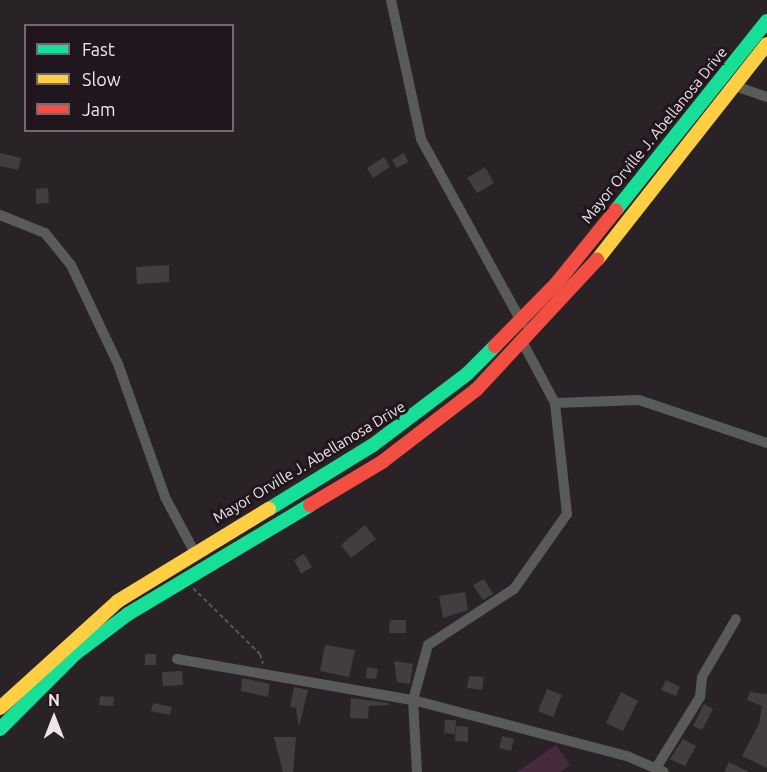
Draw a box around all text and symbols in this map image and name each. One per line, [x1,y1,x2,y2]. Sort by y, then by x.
legend [24,24,234,132]
text: Fast [82,39,115,59]
street label: Mayor Orville J. Abellanosa Drive [577,43,731,227]
text: Slow [82,69,121,89]
text: Jam [82,99,116,119]
street label: Mayor Orville J. Abellanosa Drive [209,397,409,527]
north arrow [24,688,84,748]
text: N [48,691,60,709]

